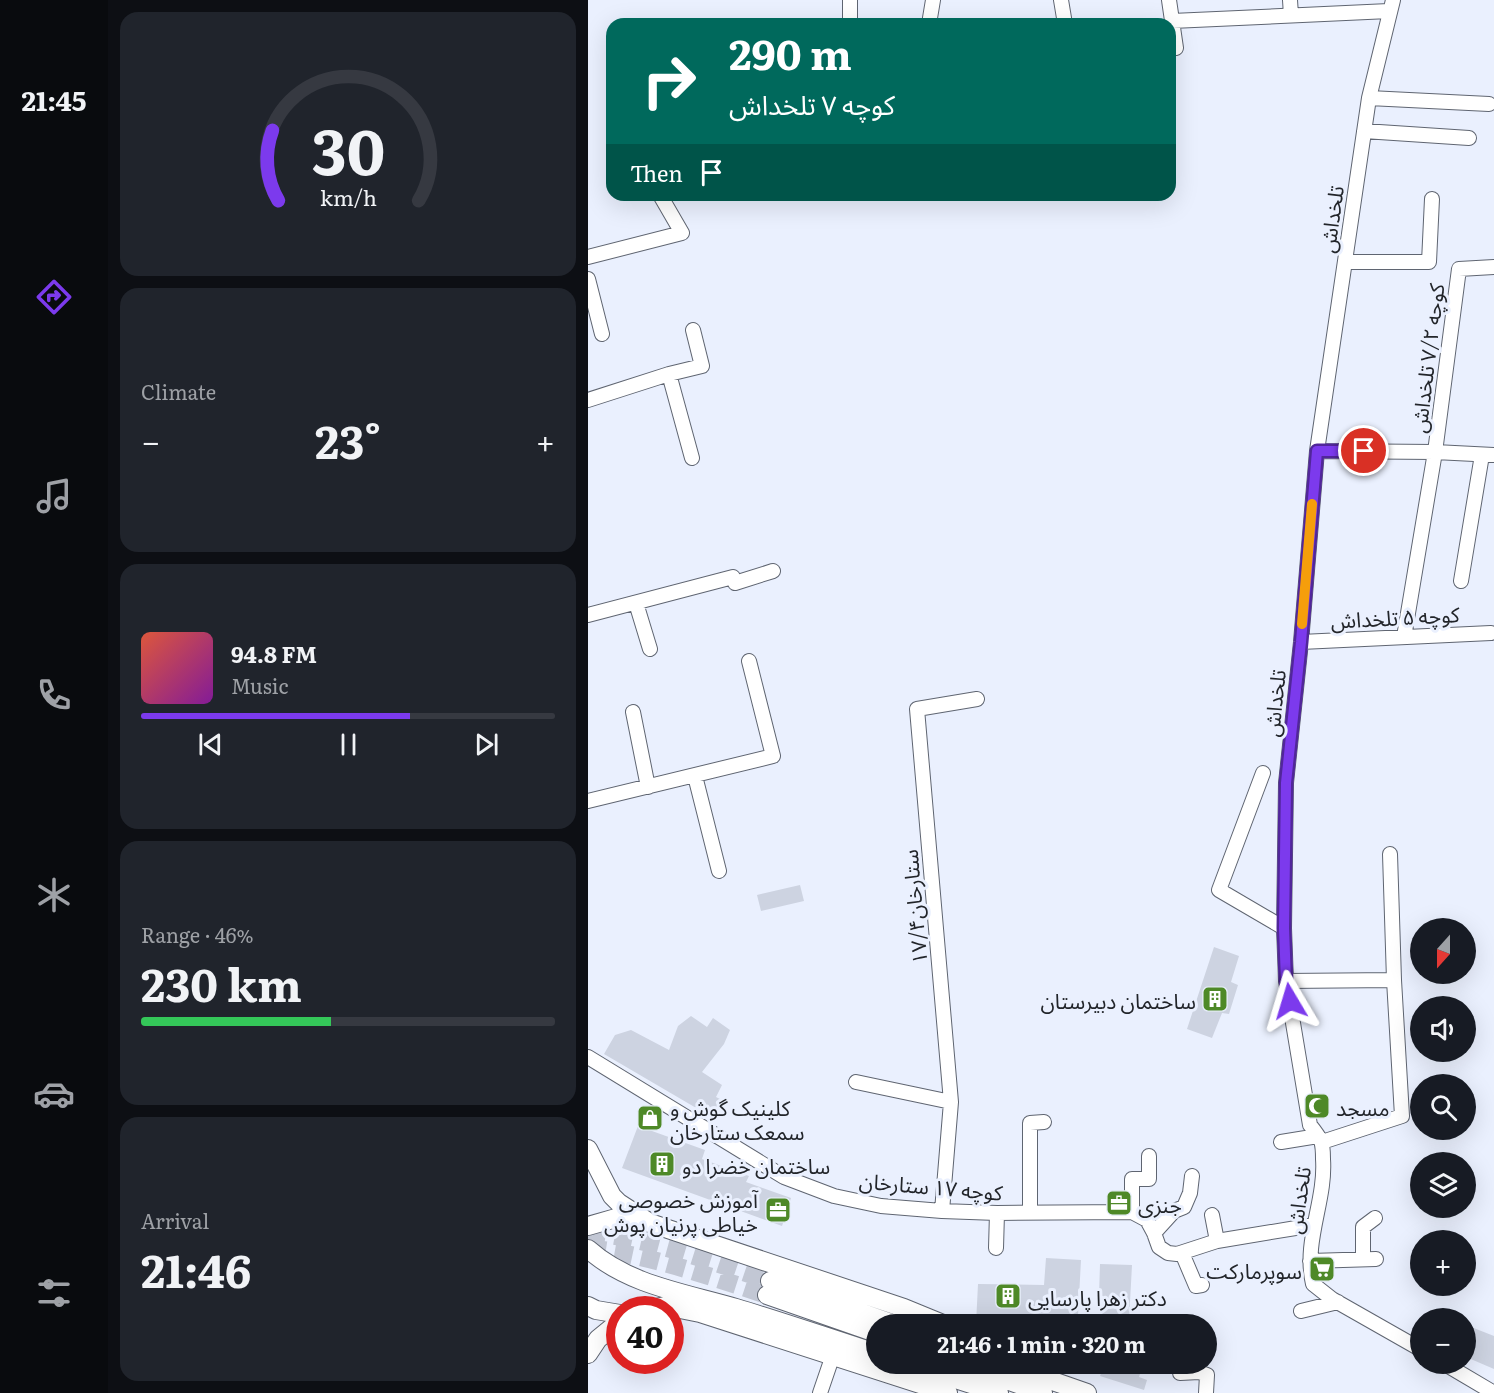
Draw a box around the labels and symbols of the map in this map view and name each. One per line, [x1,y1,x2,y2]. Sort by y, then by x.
street label: تلخداش [1310,183,1350,255]
street label: کوچه ۷/۲ تلخداش [1401,281,1451,434]
pin [1338,425,1389,476]
street label: کوچه ۵ تلخداش [1330,597,1461,635]
street label: تلخداش [1254,668,1292,738]
street label: ستارخان۱۷/۴ [893,848,933,966]
north arrow [1410,918,1476,984]
position arrow [1258,969,1322,1033]
place label: ساختمان دبیرستان [1040,984,1196,1015]
building icon: ساختمان دبیرستان [1200,984,1230,1014]
place label: کلینیک گوش و سمعک ستارخان [670,1091,804,1146]
mosque icon: مسجد [1302,1091,1332,1121]
place label: مسجد [1336,1091,1389,1122]
shop icon: کلینیک گوش و سمعک ستارخان [635,1103,665,1133]
building icon: ساختمان خضرا دو [647,1149,677,1179]
place label: ساختمان خضرا دو [682,1149,830,1180]
street label: کوچه ۱۷ ستارخان [858,1163,1004,1207]
street label: تلخداش [1277,1164,1317,1236]
place label: آموزش خصوصی خیاطی پرنیان پوش [604,1183,759,1238]
office icon: جنزی [1104,1188,1134,1218]
place label: جنزی [1138,1188,1182,1219]
office icon: آموزش خصوصی خیاطی پرنیان پوش [763,1195,793,1225]
place label: سوپرمارکت [1206,1254,1302,1285]
supermarket icon: سوپرمارکت [1307,1254,1337,1284]
building icon: دکتر زهرا پارسایی [993,1281,1023,1311]
place label: دکتر زهرا پارسایی [1028,1281,1167,1312]
speed limit sign: 40 [606,1296,684,1374]

